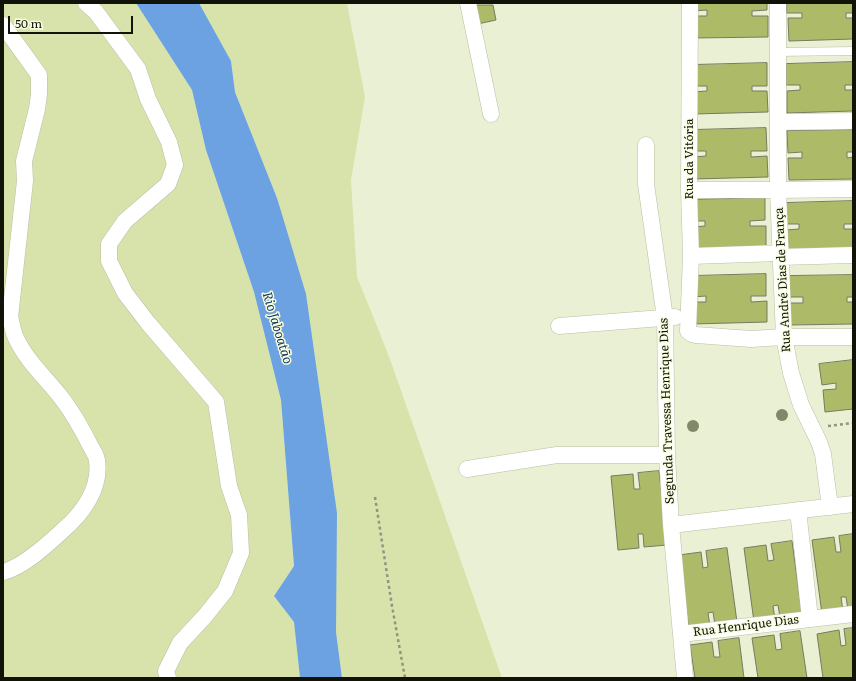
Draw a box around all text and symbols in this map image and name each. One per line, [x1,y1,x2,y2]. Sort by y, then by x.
scale bar [10,8,135,34]
text: 50 m [15,14,42,32]
street label: Rua da Vitória [682,118,696,200]
street label: Rua André Dias de França [772,207,794,353]
water label: Rio Jaboatão [259,290,295,366]
street label: Segunda Travessa Henrique Dias [657,318,677,504]
street label: Rua Henrique Dias [692,612,800,640]

